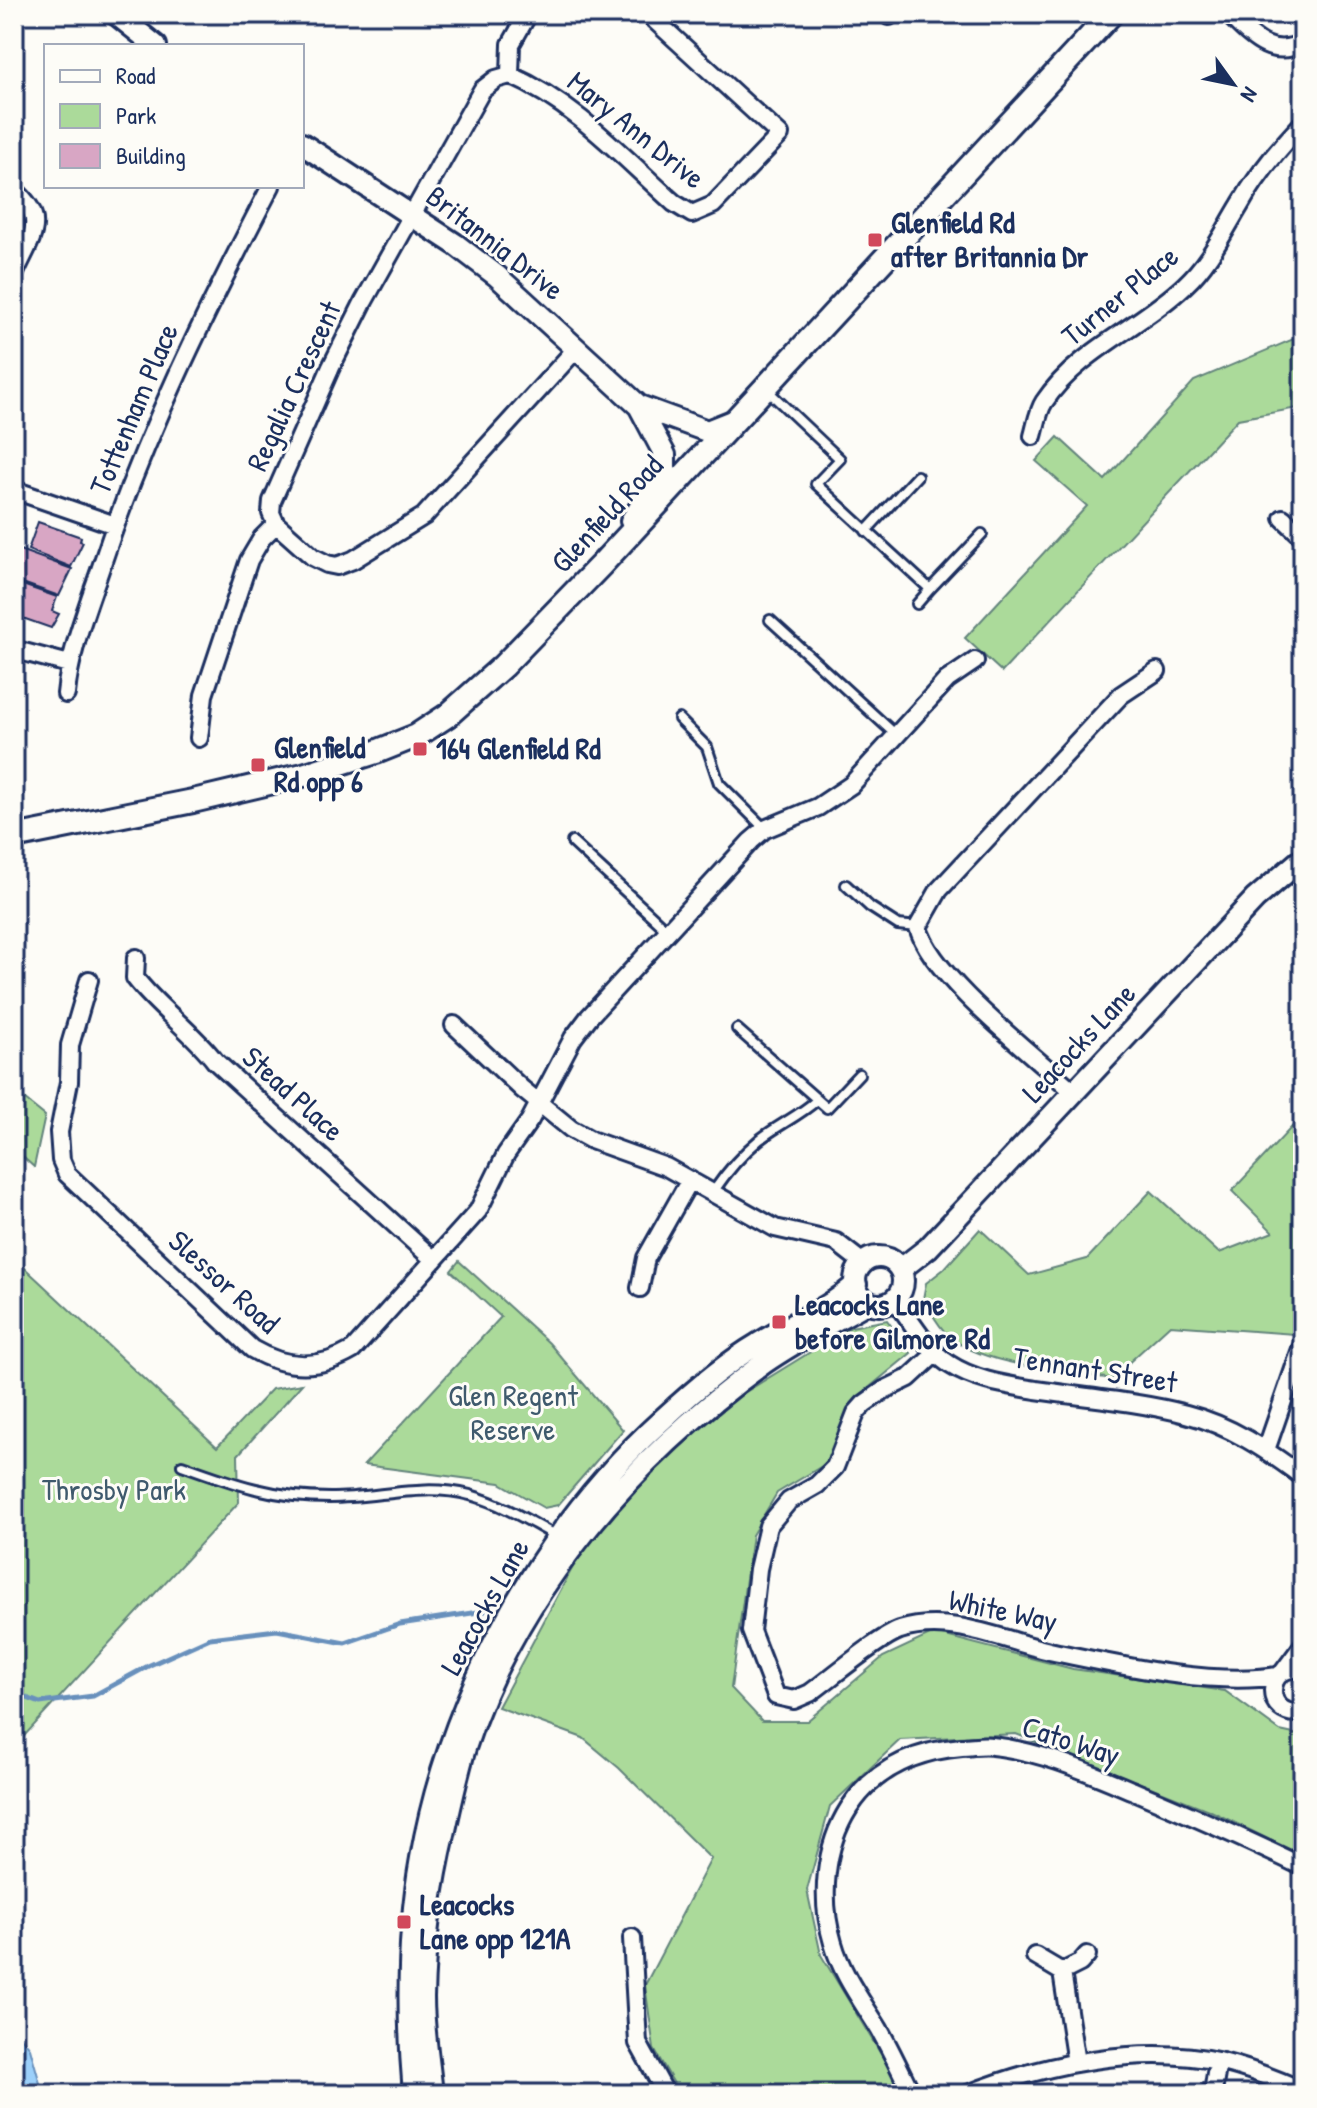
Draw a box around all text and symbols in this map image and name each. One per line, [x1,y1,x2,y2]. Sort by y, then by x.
legend [44,44,304,188]
north arrow [1193,44,1273,124]
text: Road [116,59,155,91]
street label: Mary Ann Drive [560,61,714,197]
text: N [1234,82,1266,108]
text: Park [116,99,156,131]
text: Building [116,139,186,171]
street label: Britannia Drive [418,176,573,309]
place label: Glenfield Rd after Britannia Dr [891,202,1089,276]
marker: Glenfield Rd after Britannia Dr [866,231,884,249]
street label: Turner Place [1053,236,1186,355]
street label: Regalia Crescent [236,294,350,477]
street label: Tottenham Place [79,317,187,500]
street label: Glenfield Road [541,445,671,581]
place label: Glenfield Rd opp 6 [274,727,366,802]
place label: 164 Glenfield Rd [436,728,601,768]
marker: 164 Glenfield Rd [411,740,429,758]
marker: Glenfield Rd opp 6 [249,756,267,774]
street label: Leacocks Lane [1013,974,1144,1111]
street label: Stead Place [234,1037,353,1150]
street label: Slessor Road [161,1221,289,1342]
place label: Leacocks Lane before Gilmore Rd [795,1284,990,1358]
marker: Leacocks Lane before Gilmore Rd [770,1313,788,1331]
street label: Tennant Street [1010,1336,1181,1402]
park label: Glen Regent Reserve [448,1375,578,1449]
park label: Throsby Park [42,1469,186,1509]
street label: Leacocks Lane [430,1531,538,1682]
street label: White Way [945,1579,1061,1641]
street label: Cato Way [1017,1706,1125,1775]
place label: Leacocks Lane opp 121A [420,1884,571,1959]
marker: Leacocks Lane opp 121A [395,1913,413,1931]

